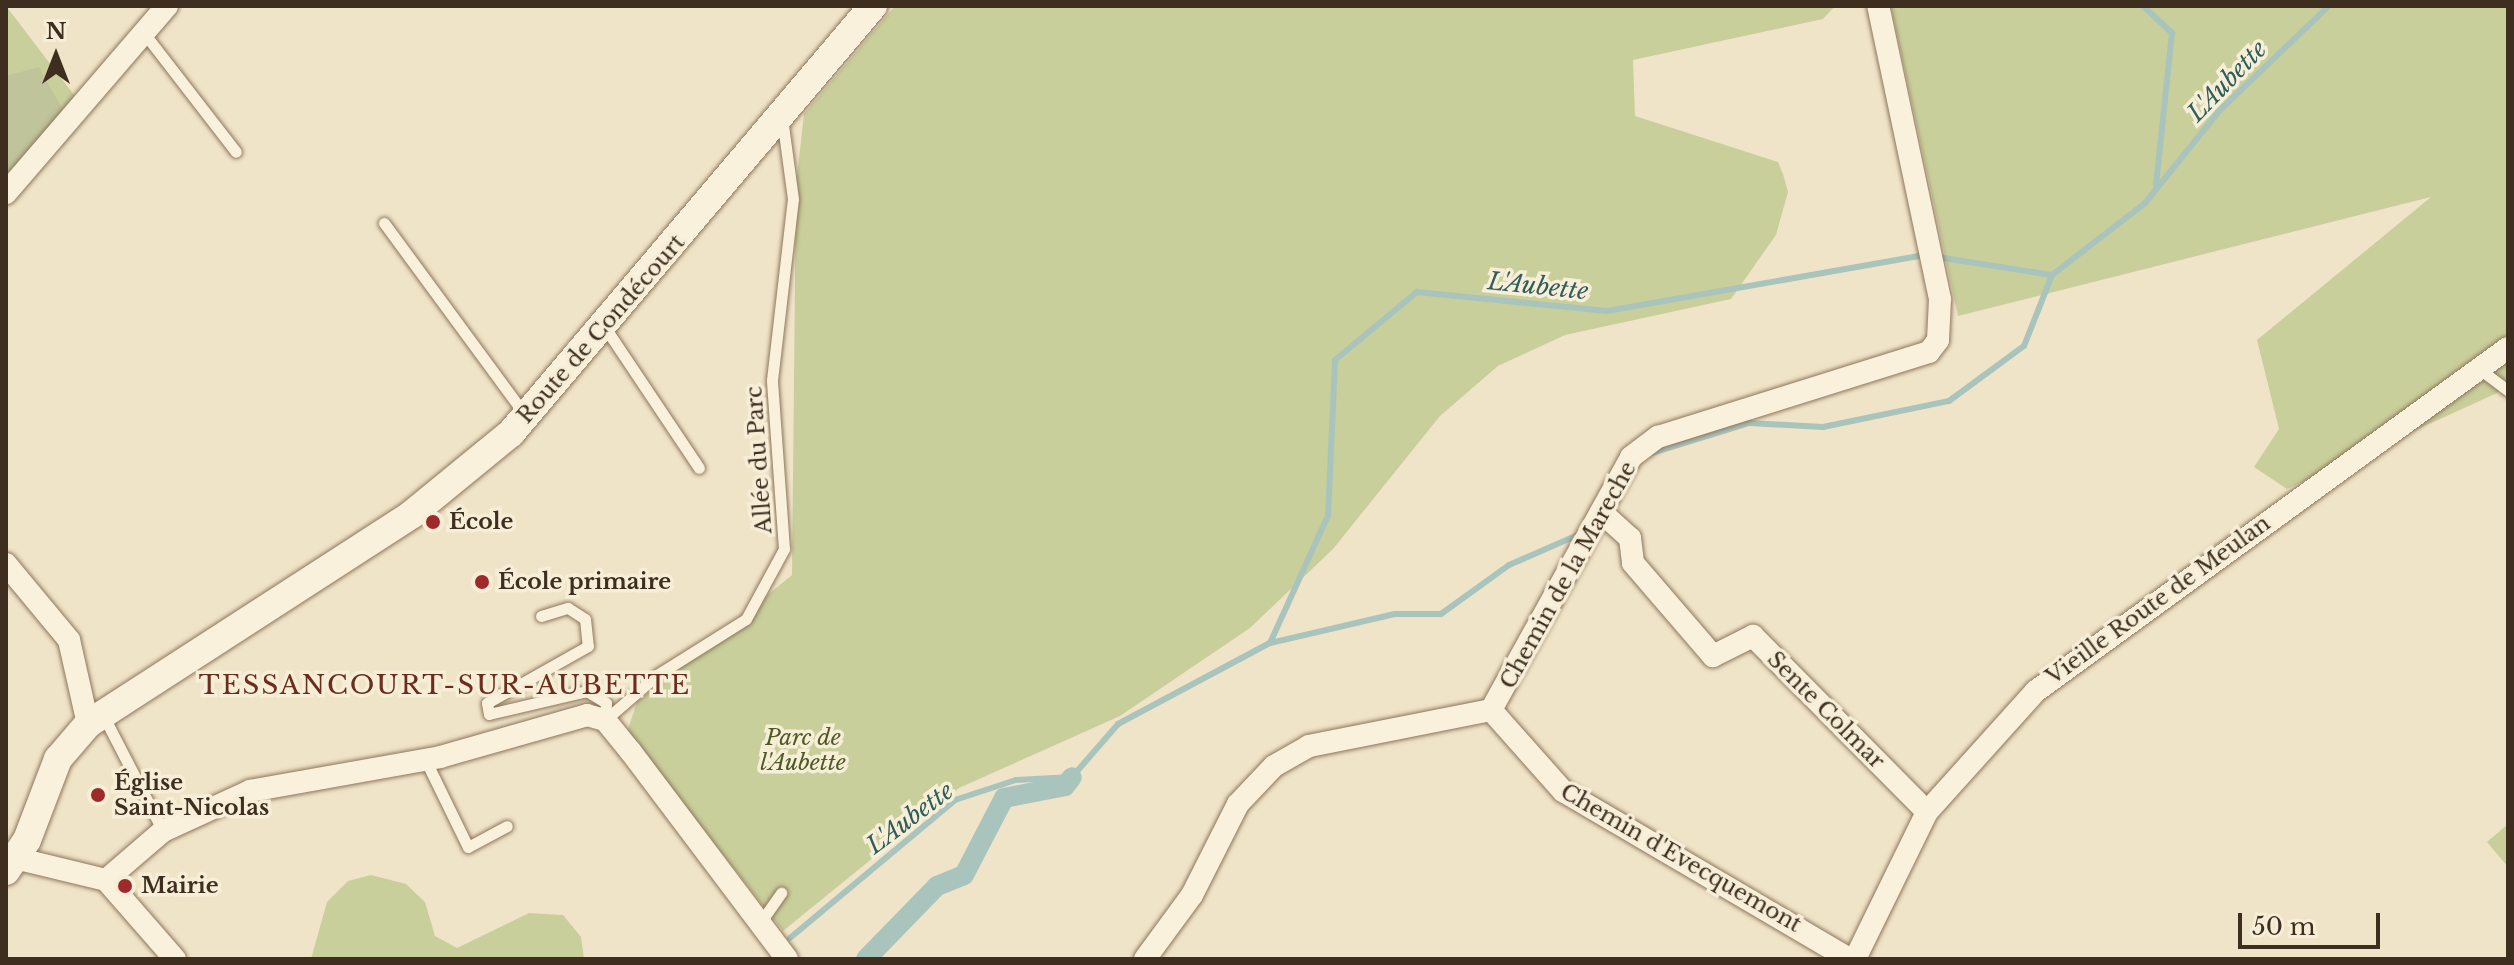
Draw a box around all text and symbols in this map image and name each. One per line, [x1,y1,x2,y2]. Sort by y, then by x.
north arrow [16,16,96,96]
text: N [46,18,66,45]
water label: L'Aubette [2182,35,2272,127]
street label: Route de Condécourt [512,229,690,429]
water label: L'Aubette [1486,266,1590,306]
street label: Allée du Parc [741,385,777,535]
street label: Chemin de la Mareche [1494,457,1642,693]
place label: École [449,509,513,535]
street label: Vieille Route de Meulan [2041,510,2275,690]
marker: École [424,513,442,531]
place label: École primaire [498,569,671,595]
marker: École primaire [473,573,491,591]
street label: Sente Colmar [1762,646,1890,774]
district label: TESSANCOURT-SUR-AUBETTE [199,670,691,702]
park label: Parc de l'Aubette [760,724,846,776]
place label: Église Saint-Nicolas [114,769,269,820]
water label: L'Aubette [861,776,959,860]
street label: Chemin d'Evecquemont [1556,778,1806,938]
marker: Église Saint-Nicolas [89,786,107,804]
place label: Mairie [141,873,219,899]
marker: Mairie [116,877,134,895]
scale bar [2242,897,2384,947]
text: 50 m [2252,912,2315,941]

